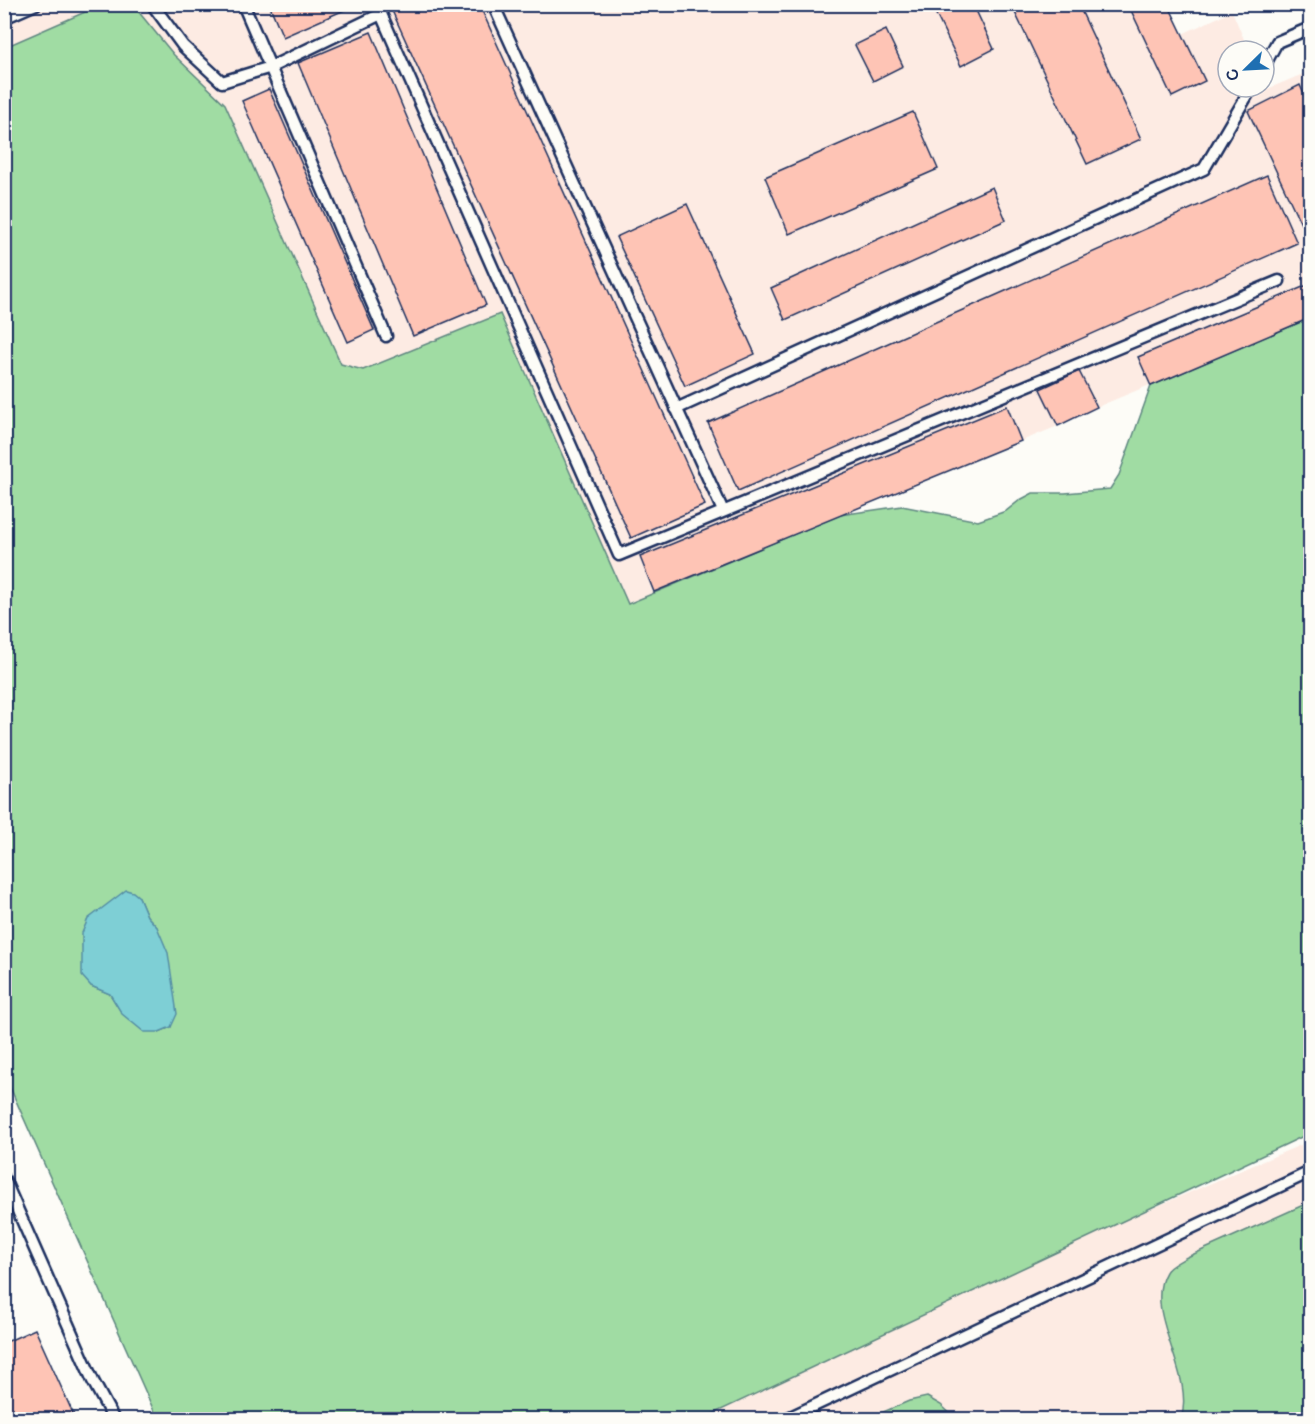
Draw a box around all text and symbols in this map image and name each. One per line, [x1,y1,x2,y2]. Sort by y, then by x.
north arrow [1216,39,1276,99]
text: С [1223,66,1245,83]

